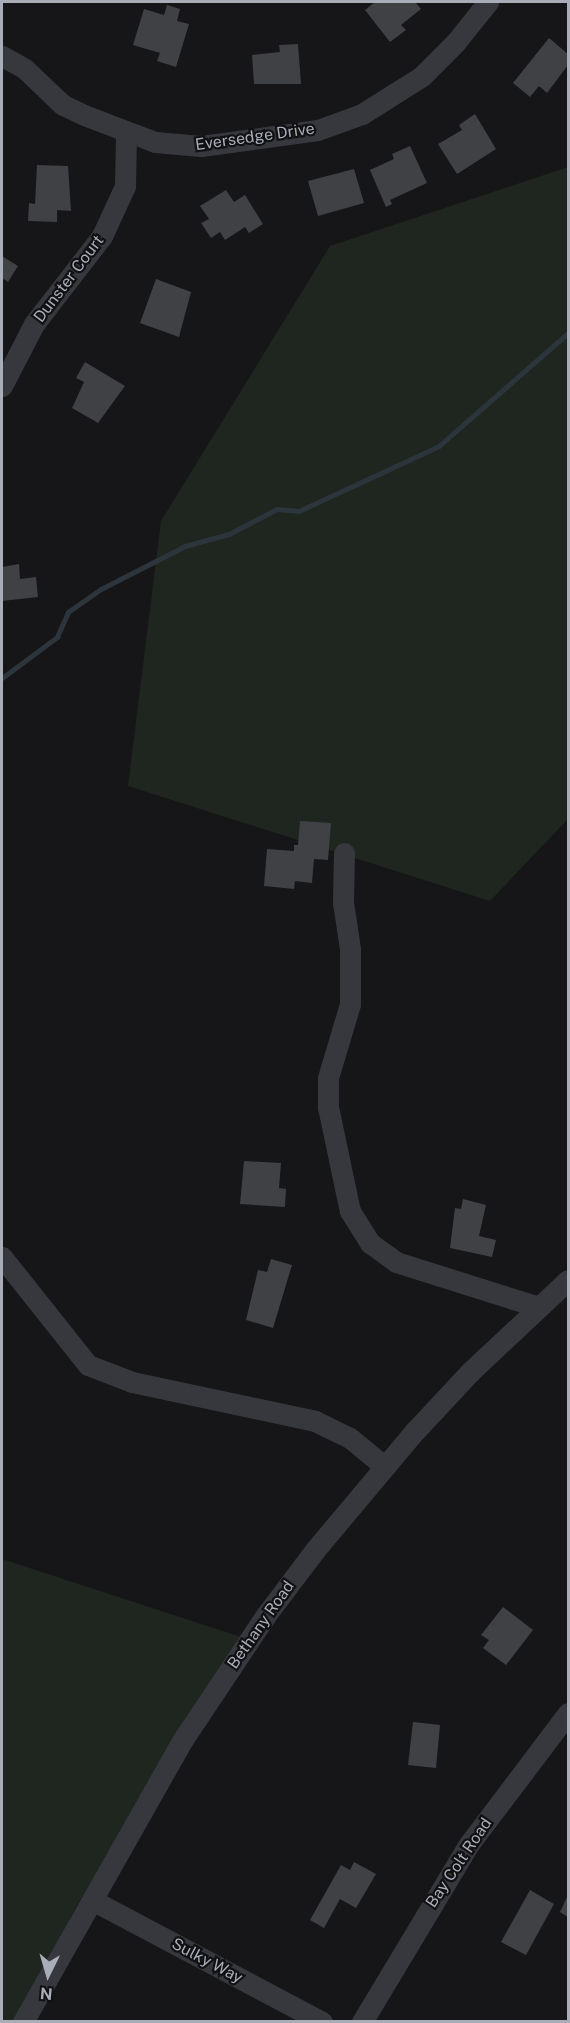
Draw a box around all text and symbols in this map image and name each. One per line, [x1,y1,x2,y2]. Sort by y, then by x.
street label: Eversedge Drive [194,119,316,155]
street label: Dunster Court [30,232,108,326]
street label: Bethany Road [224,1577,298,1673]
street label: Bay Colt Road [422,1815,496,1911]
street label: Sulky Way [168,1934,246,1988]
north arrow [18,1945,78,2005]
text: N [39,1983,53,2003]

